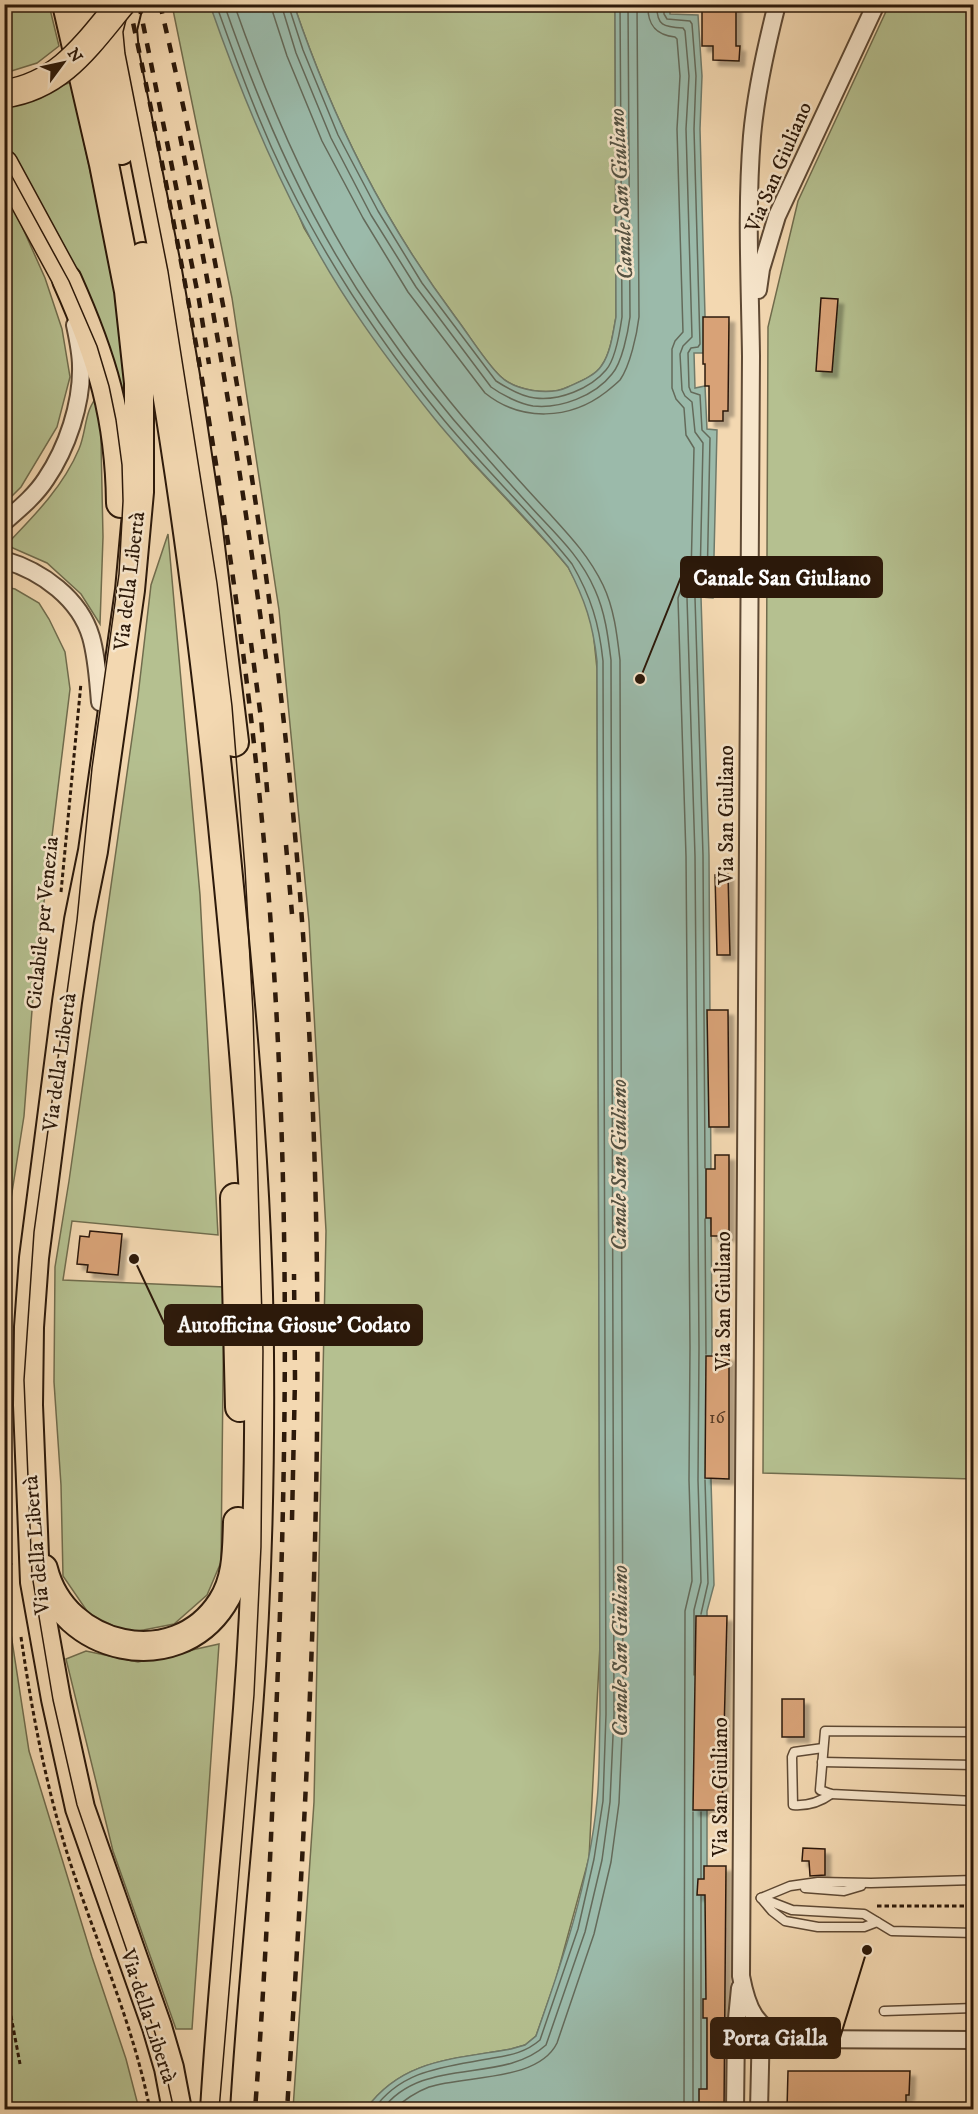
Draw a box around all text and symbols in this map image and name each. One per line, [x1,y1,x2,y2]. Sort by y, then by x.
north arrow [33,33,93,93]
text: N [63,44,87,66]
street label: Via San Giuliano [739,98,818,238]
water label: Canale San Giuliano [604,107,639,281]
street label: Via della Libertà [108,510,151,653]
callout: Canale San Giuliano [681,557,882,597]
text: Canale San Giuliano [693,565,871,592]
street label: Via San Giuliano [714,745,740,886]
street label: Ciclabile per Venezia [21,835,65,1011]
street label: Via della Libertà [37,991,83,1134]
water label: Canale San Giuliano [606,1079,633,1251]
street label: Via San Giuliano [711,1231,737,1372]
callout: Autofficina Giosue' Codato [165,1305,422,1345]
text: Autofficina Giosue' Codato [177,1312,411,1339]
house number: 16 [709,1407,726,1429]
street label: Via della Libertà [18,1474,56,1617]
water label: Canale San Giuliano [607,1565,634,1737]
street label: Via San Giuliano [708,1717,734,1858]
street label: Via della Libertà [114,1945,182,2087]
callout: Porta Gialla [711,2018,840,2058]
text: Porta Gialla [722,2025,828,2052]

